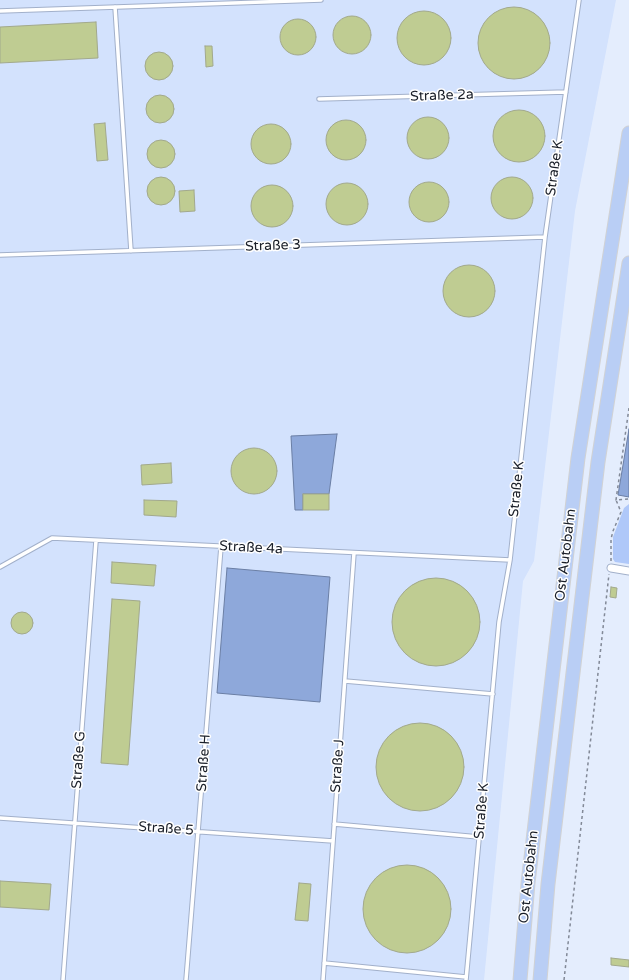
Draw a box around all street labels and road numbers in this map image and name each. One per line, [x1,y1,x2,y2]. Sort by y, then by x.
street label: Straße 2a [410,86,474,106]
street label: Straße K [543,139,567,197]
street label: Straße 3 [245,237,301,255]
street label: Straße K [506,460,528,518]
street label: Ost Autobahn [552,508,580,602]
street label: Straße 4a [219,538,283,558]
street label: Straße G [69,731,89,789]
street label: Straße H [194,734,214,792]
street label: Straße J [328,739,348,793]
street label: Straße K [471,782,493,840]
street label: Straße 5 [138,819,194,839]
street label: Ost Autobahn [516,830,542,924]

